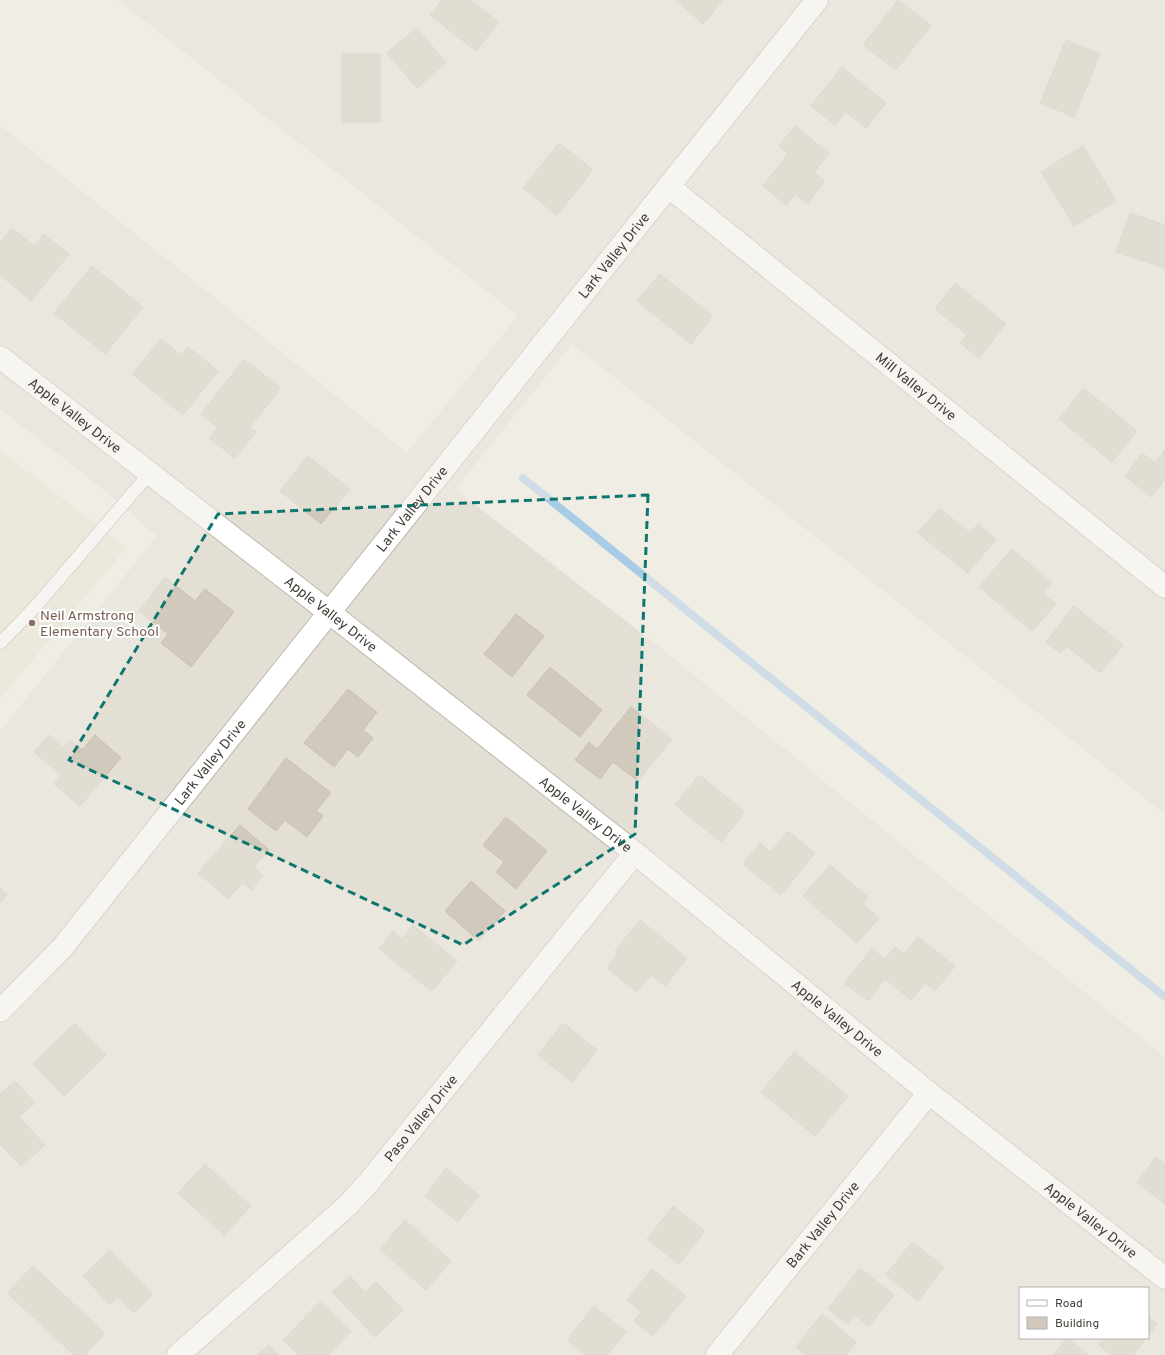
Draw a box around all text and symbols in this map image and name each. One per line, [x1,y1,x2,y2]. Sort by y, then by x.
street label: Lark Valley Drive [576,210,654,303]
street label: Mill Valley Drive [871,350,959,425]
street label: Apple Valley Drive [24,375,124,458]
street label: Lark Valley Drive [374,463,452,556]
street label: Apple Valley Drive [280,574,380,657]
place label: Neil Armstrong Elementary School [40,608,159,641]
marker: Neil Armstrong Elementary School [27,618,37,628]
street label: Lark Valley Drive [172,717,251,809]
street label: Apple Valley Drive [535,774,635,857]
street label: Apple Valley Drive [787,977,886,1062]
street label: Paso Valley Drive [382,1072,462,1166]
street label: Bark Valley Drive [784,1179,864,1272]
street label: Apple Valley Drive [1040,1179,1140,1263]
legend [1019,1287,1149,1339]
text: Road [1055,1296,1083,1312]
text: Building [1055,1316,1099,1332]

